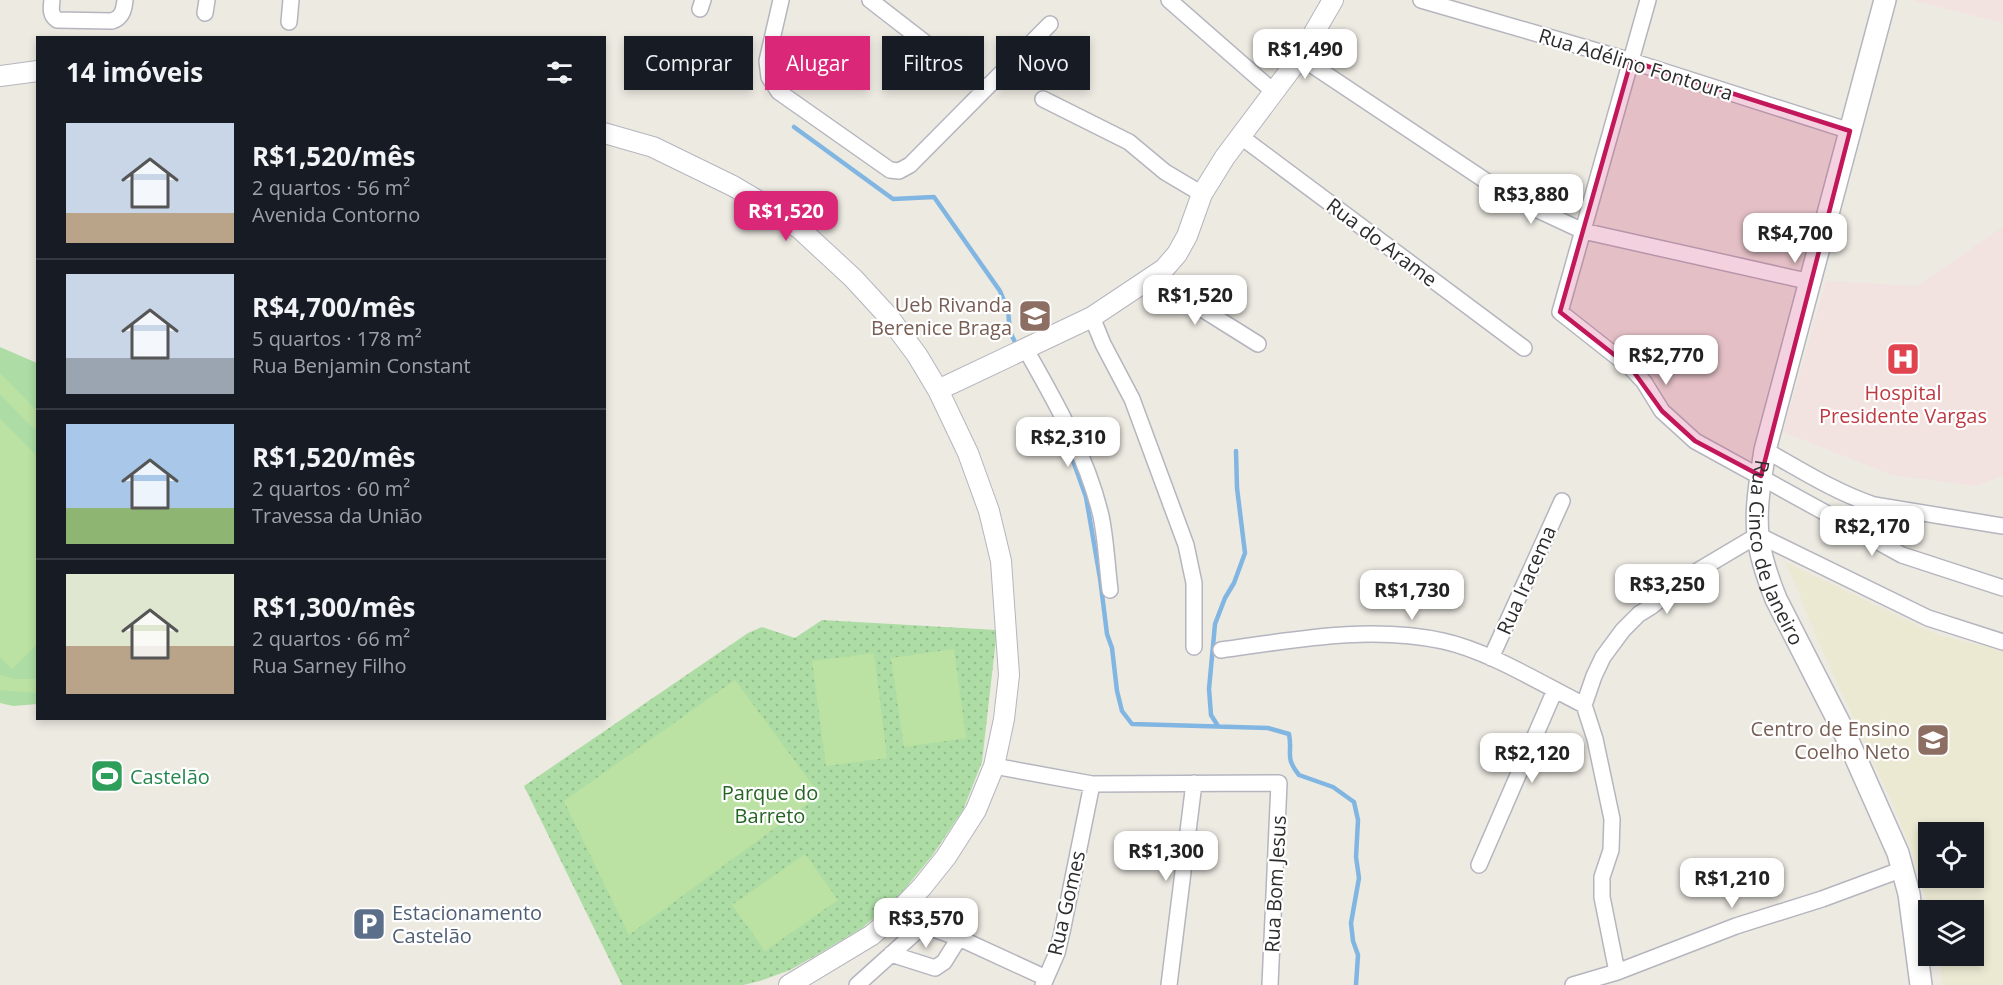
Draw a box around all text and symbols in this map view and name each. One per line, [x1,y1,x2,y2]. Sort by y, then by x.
street label: Rua Adélino Fontoura [1535,22,1737,106]
pin: R$1,490 [1250,29,1360,80]
text: R$1,490 [1267,35,1343,62]
chip: Comprar [624,36,753,90]
chip: Alugar [765,36,870,90]
chip: Filtros [882,36,984,90]
chip: Novo [996,36,1090,90]
text: 14 imóveis [66,54,203,90]
icon: filters [543,56,576,89]
text: R$1,520/mês [252,138,415,174]
icon: home [114,147,186,219]
text: 2 quartos · 56 m² [252,174,410,201]
pin: R$3,880 [1476,174,1586,225]
text: R$3,880 [1493,180,1569,207]
pin: R$1,520 [731,191,841,242]
street label: Rua do Arame [1321,191,1443,293]
text: R$1,520 [748,197,824,224]
text: Avenida Contorno [252,201,420,228]
pin: R$4,700 [1740,213,1850,264]
text: R$4,700 [1757,219,1833,246]
pin: R$1,520 [1140,275,1250,326]
text: R$1,520 [1157,281,1233,308]
text: R$4,700/mês [252,289,415,325]
place label: Ueb Rivanda Berenice Braga [871,291,1012,341]
icon: home [114,298,186,370]
school or university icon: Ueb Rivanda Berenice Braga [1017,298,1053,334]
text: 5 quartos · 178 m² [252,325,422,352]
pin: R$2,770 [1611,335,1721,386]
text: R$2,770 [1628,341,1704,368]
hospital icon: Hospital Presidente Vargas [1885,341,1921,377]
text: Rua Benjamin Constant [252,352,471,379]
place label: Hospital Presidente Vargas [1819,379,1987,429]
pin: R$2,310 [1013,417,1123,468]
text: R$2,310 [1030,423,1106,450]
text: R$1,520/mês [252,439,415,475]
icon: home [114,448,186,520]
street label: Rua Cinco de Janeiro [1744,458,1811,650]
text: 2 quartos · 60 m² [252,475,410,502]
text: Travessa da União [252,502,422,529]
pin: R$2,170 [1817,506,1927,557]
text: R$2,170 [1834,512,1910,539]
street label: Rua Iracema [1490,521,1562,639]
pin: R$3,250 [1612,564,1722,615]
pin: R$1,730 [1357,570,1467,621]
text: R$3,250 [1629,570,1705,597]
text: R$1,730 [1374,576,1450,603]
text: R$1,300/mês [252,589,415,625]
icon: home [114,598,186,670]
text: 2 quartos · 66 m² [252,625,410,652]
text: Rua Sarney Filho [252,652,407,679]
place label: Centro de Ensino Coelho Neto [1750,715,1910,765]
school or university icon: Centro de Ensino Coelho Neto [1915,722,1951,758]
pin: R$2,120 [1477,733,1587,784]
text: R$2,120 [1494,739,1570,766]
sports icon: Castelão [89,758,125,794]
place label: Castelão [130,763,210,790]
park label: Parque do Barreto [722,779,818,829]
street label: Rua Bom Jesus [1258,815,1292,953]
map controls [1918,822,1984,966]
button: locate [1918,822,1984,888]
pin: R$1,300 [1111,831,1221,882]
text: R$1,300 [1128,837,1204,864]
street label: Rua Gomes [1041,848,1091,958]
pin: R$1,210 [1677,858,1787,909]
text: R$1,210 [1694,864,1770,891]
pin: R$3,570 [871,898,981,949]
place label: Estacionamento Castelão [392,899,542,949]
button: layers [1918,900,1984,966]
text: R$3,570 [888,904,964,931]
parking icon: Estacionamento Castelão [351,906,387,942]

